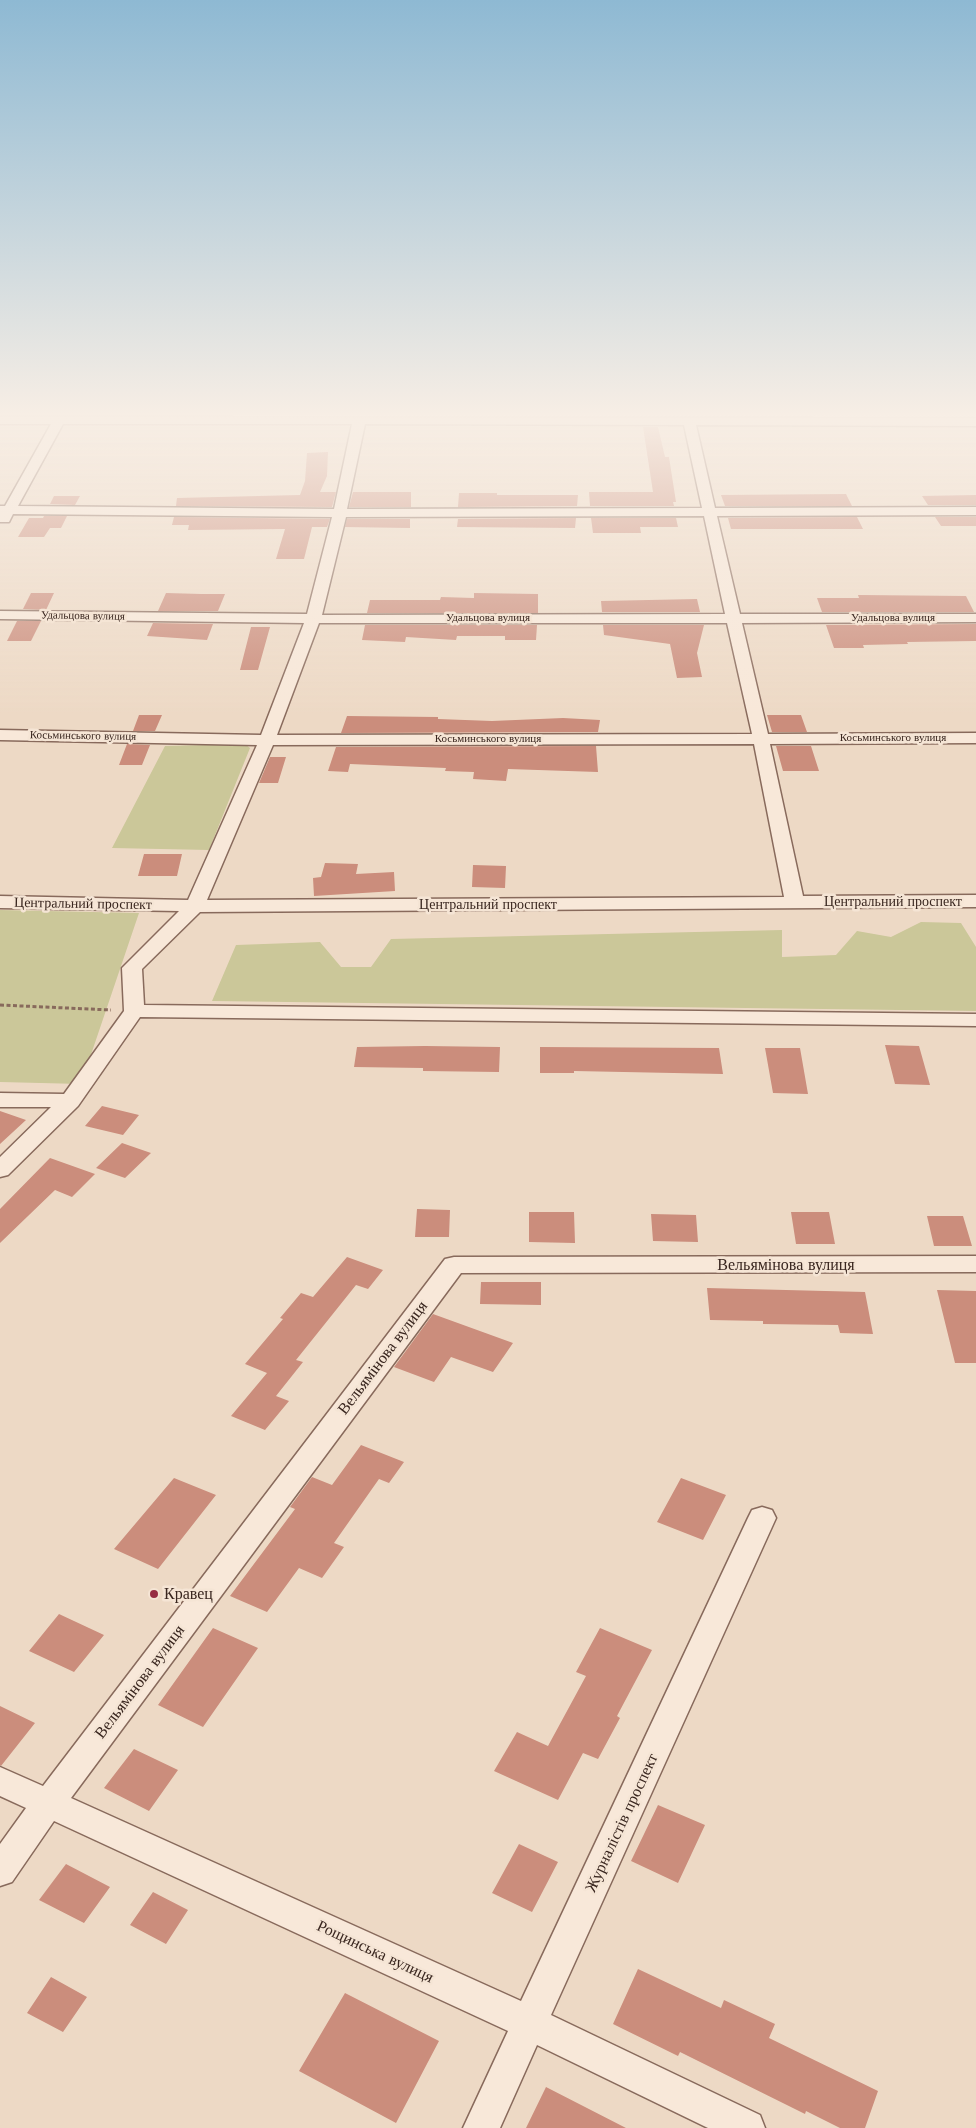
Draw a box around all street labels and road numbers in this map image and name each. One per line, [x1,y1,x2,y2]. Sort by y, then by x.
street label: Удальцова вулиця [41,609,125,623]
street label: Удальцова вулиця [446,611,530,625]
street label: Удальцова вулиця [851,611,935,625]
street label: Косьминського вулиця [30,728,136,744]
street label: Косьминського вулиця [840,731,946,745]
street label: Косьминського вулиця [435,732,541,746]
street label: Центральний проспект [14,894,152,914]
street label: Центральний проспект [824,894,962,910]
street label: Центральний проспект [419,897,557,913]
street label: Вельямінова вулиця [717,1255,855,1275]
street label: Вельямінова вулиця [334,1297,432,1419]
street label: Вельямінова вулиця [91,1621,189,1743]
street label: Журналістів проспект [581,1751,663,1895]
street label: Рощинська вулиця [314,1917,436,1987]

